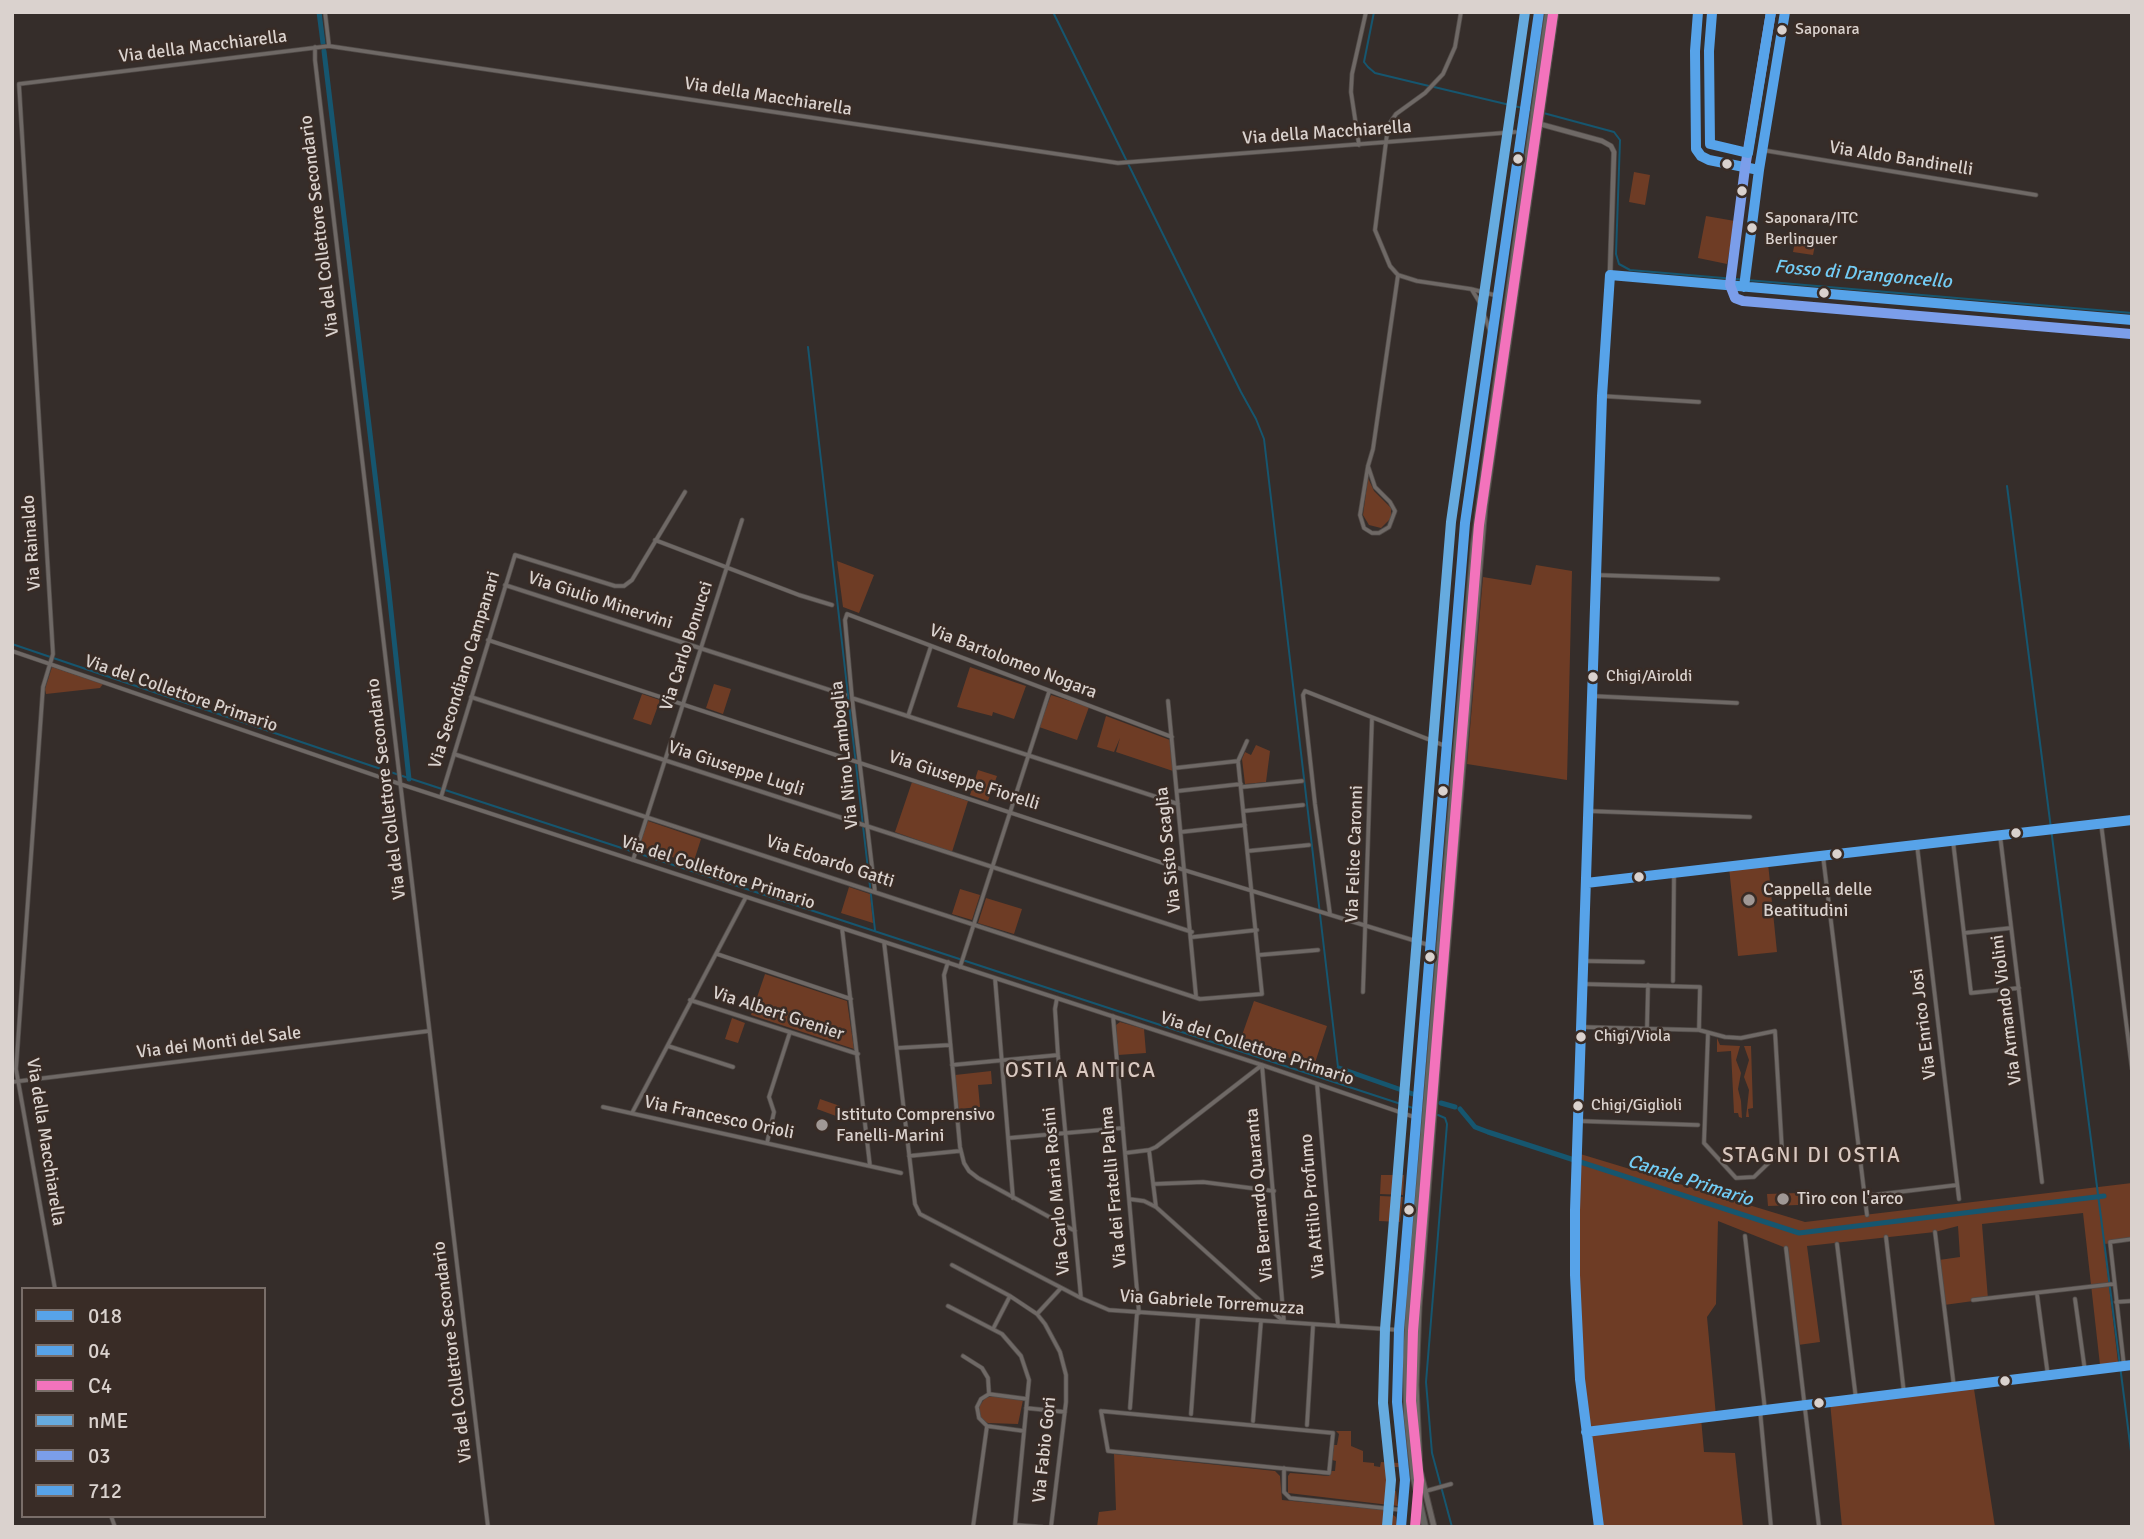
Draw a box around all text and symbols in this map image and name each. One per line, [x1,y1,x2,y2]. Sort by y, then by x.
place label: Saponara [1795,20,1860,40]
marker: Saponara [1775,23,1789,37]
street label: Via della Macchiarella [118,26,288,68]
street label: Via della Macchiarella [683,73,853,121]
street label: Via del Collettore Secondario [296,114,344,338]
street label: Via della Macchiarella [1242,116,1412,150]
street label: Via Aldo Bandinelli [1828,137,1974,181]
unlabelled marker [1511,152,1525,166]
unlabelled marker [1720,157,1734,171]
unlabelled marker [1735,184,1749,198]
place label: Saponara/ITC Berlinguer [1765,209,1858,247]
marker: Saponara/ITC Berlinguer [1745,221,1759,235]
water label: Fosso di Drangoncello [1773,256,1953,294]
unlabelled marker [1817,286,1831,300]
street label: Via Rainaldo [18,494,46,592]
street label: Via Giulio Minervini [525,567,675,635]
street label: Via Secondiano Campanari [425,569,505,771]
street label: Via Carlo Bonucci [656,578,718,714]
street label: Via Bartolomeo Nogara [926,620,1100,704]
street label: Via del Collettore Primario [82,651,280,737]
place label: Chigi/Airoldi [1606,667,1692,687]
marker: Chigi/Airoldi [1586,670,1600,684]
street label: Via del Collettore Secondario [363,677,411,901]
street label: Via Nino Lamboglia [826,680,864,830]
street label: Via Giuseppe Lugli [665,737,807,801]
street label: Via Giuseppe Fiorelli [886,746,1042,816]
unlabelled marker [1436,784,1450,798]
street label: Via Felice Caronni [1342,785,1368,923]
street label: Via Sisto Scaglia [1152,786,1186,914]
unlabelled marker [2009,826,2023,840]
street label: Via del Collettore Primario [618,831,818,915]
street label: Via Edoardo Gatti [763,831,897,893]
unlabelled marker [1830,847,1844,861]
unlabelled marker [1632,870,1646,884]
place label: Cappella delle Beatitudini [1763,879,1872,922]
marker: Cappella delle Beatitudini [1741,892,1757,908]
street label: Via Armando Violini [1987,934,2027,1086]
unlabelled marker [1423,950,1437,964]
street label: Via Enrico Josi [1906,967,1942,1081]
street label: Via Albert Grenier [709,983,847,1045]
street label: Via del Collettore Primario [1157,1007,1357,1091]
street label: Via dei Monti del Sale [135,1022,303,1064]
place label: Chigi/Viola [1594,1027,1671,1047]
marker: Chigi/Viola [1574,1030,1588,1044]
street label: Via della Macchiarella [21,1057,69,1227]
district label: OSTIA ANTICA [1006,1058,1156,1084]
street label: Via Francesco Orioli [642,1092,796,1144]
place label: Chigi/Giglioli [1591,1096,1682,1116]
marker: Chigi/Giglioli [1571,1099,1585,1113]
place label: Istituto Comprensivo Fanelli-Marini [836,1104,995,1146]
street label: Via dei Fratelli Palma [1096,1105,1132,1269]
street label: Via Carlo Maria Rosini [1039,1106,1075,1276]
street label: Via Bernardo Quaranta [1242,1107,1278,1283]
marker: Istituto Comprensivo Fanelli-Marini [814,1117,830,1133]
street label: Via Attilio Profumo [1296,1133,1330,1279]
district label: STAGNI DI OSTIA [1724,1143,1900,1169]
water label: Canale Primario [1625,1150,1755,1212]
place label: Tiro con l'arco [1797,1188,1903,1210]
marker: Tiro con l'arco [1775,1191,1791,1207]
unlabelled marker [1402,1203,1416,1217]
street label: Via del Collettore Secondario [429,1240,477,1464]
street label: Via Gabriele Torremuzza [1119,1286,1305,1320]
legend [21,1287,266,1518]
text: 018 [88,1303,122,1329]
text: 04 [88,1338,111,1364]
text: C4 [88,1373,112,1399]
unlabelled marker [1998,1374,2012,1388]
street label: Via Fabio Gori [1029,1396,1061,1504]
unlabelled marker [1812,1396,1826,1410]
text: nME [88,1408,128,1434]
text: 03 [88,1443,111,1469]
text: 712 [88,1478,122,1504]

